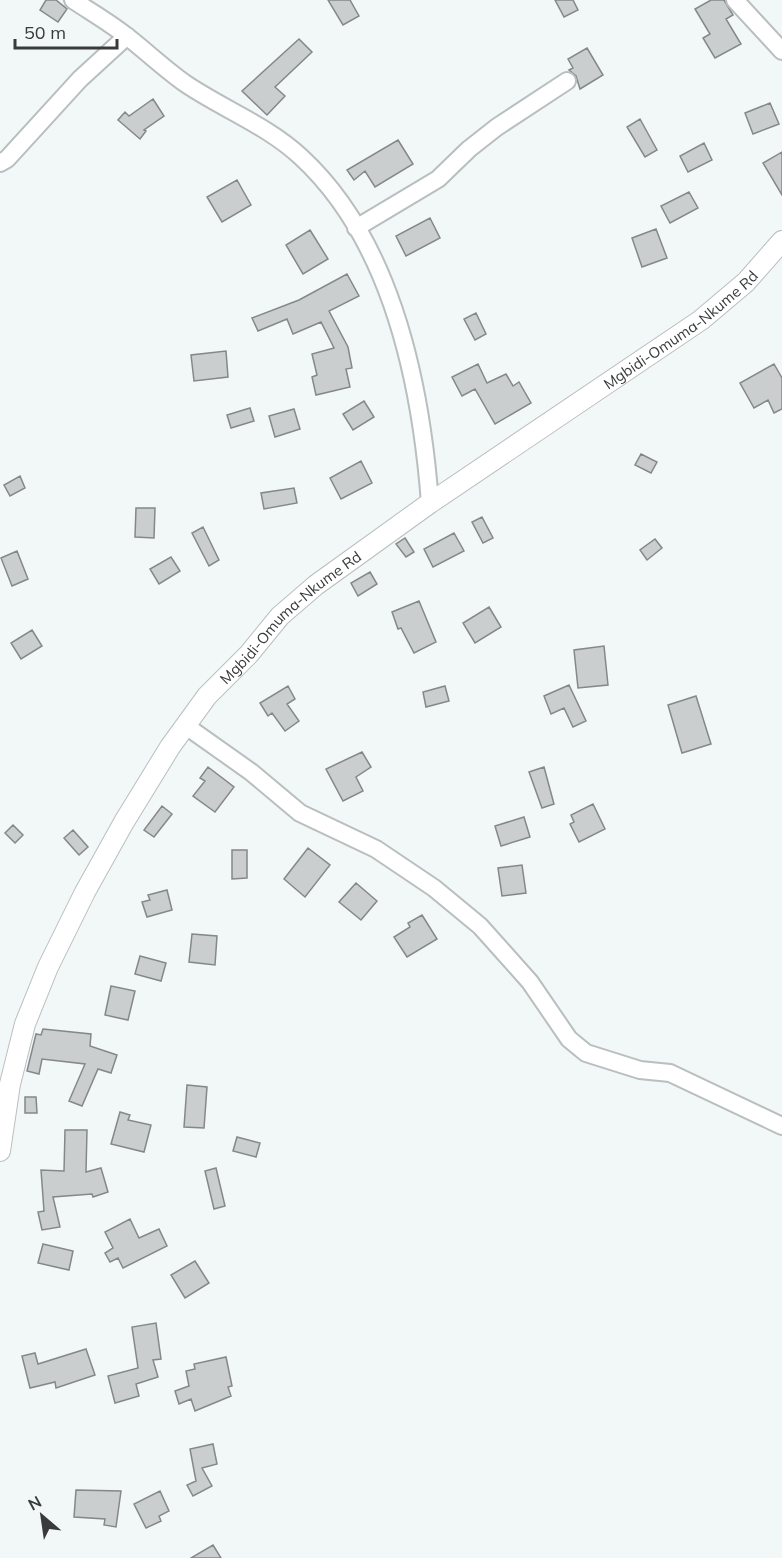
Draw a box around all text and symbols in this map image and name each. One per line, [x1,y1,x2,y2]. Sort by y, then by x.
scale bar [15,12,117,50]
text: 50 m [24,21,66,44]
street label: Mgbidi-Omuma-Nkume Rd [600,266,762,393]
street label: Mgbidi-Omuma-Nkume Rd [215,546,365,688]
north arrow [12,1486,72,1546]
text: N [25,1491,45,1515]

